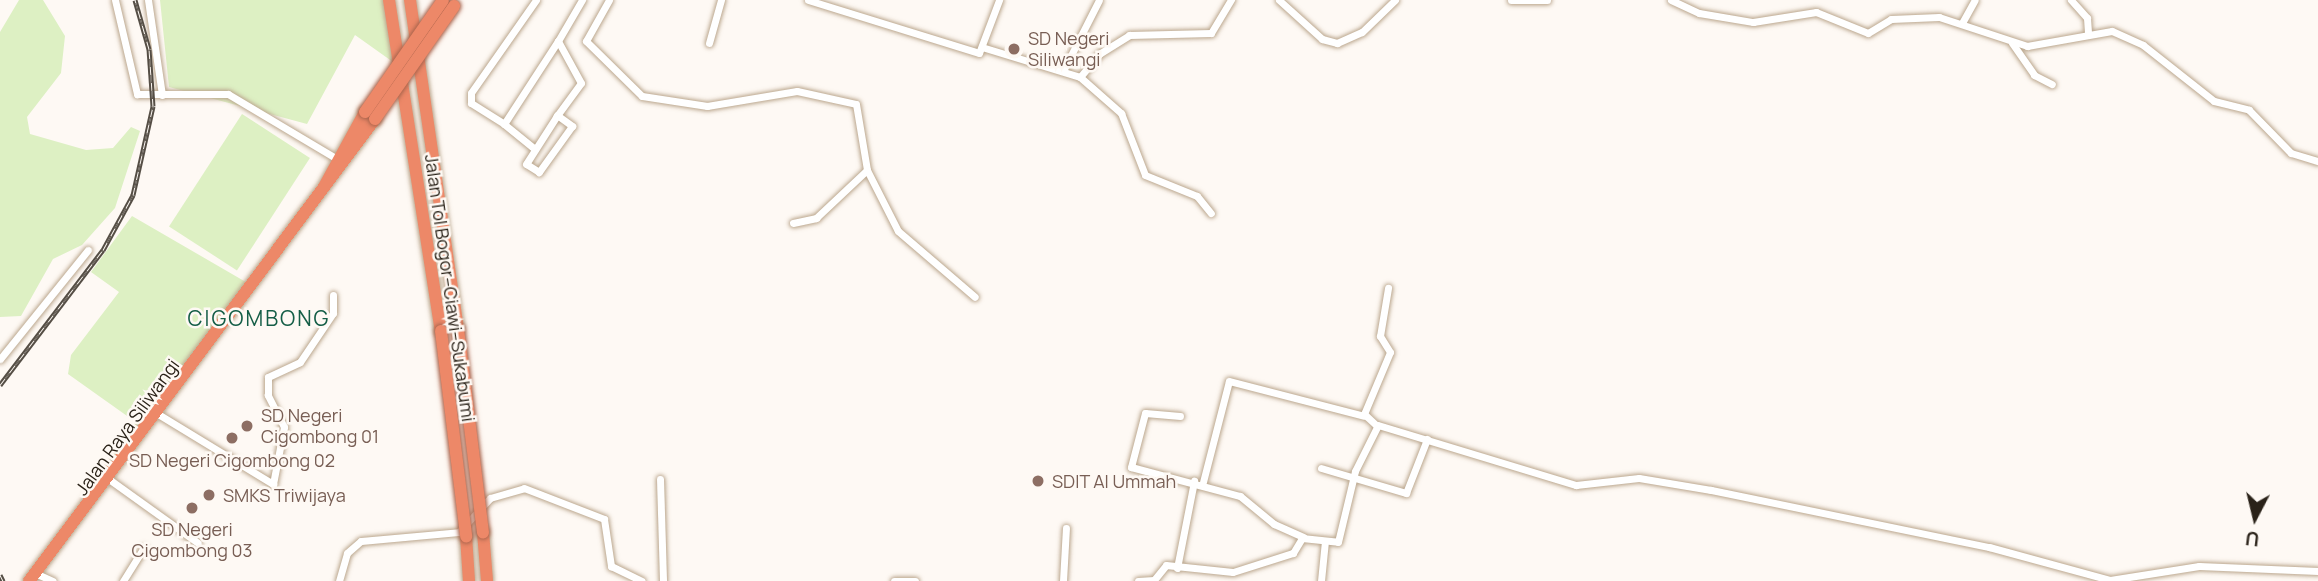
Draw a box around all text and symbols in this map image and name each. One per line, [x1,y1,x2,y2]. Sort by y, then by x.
place label: SD Negeri Siliwangi [1028,28,1109,70]
marker: SD Negeri Siliwangi [1006,41,1022,57]
street label: Jalan Tol Bogor–Ciawi–Sukabumi [421,153,479,423]
district label: CIGOMBONG [189,305,329,331]
street label: Jalan Raya Siliwangi [70,355,184,499]
place label: SD Negeri Cigombong 01 [261,405,379,448]
marker: SD Negeri Cigombong 01 [239,418,255,434]
marker: SD Negeri Cigombong 02 [224,430,240,446]
place label: SD Negeri Cigombong 02 [129,449,335,471]
place label: SDIT Al Ummah [1052,470,1177,492]
marker: SDIT Al Ummah [1030,473,1046,489]
north arrow [2220,483,2290,553]
place label: SMKS Triwijaya [223,484,346,506]
marker: SMKS Triwijaya [201,487,217,503]
marker: SD Negeri Cigombong 03 [184,500,200,516]
place label: SD Negeri Cigombong 03 [132,519,252,562]
text: U [2244,525,2261,553]

